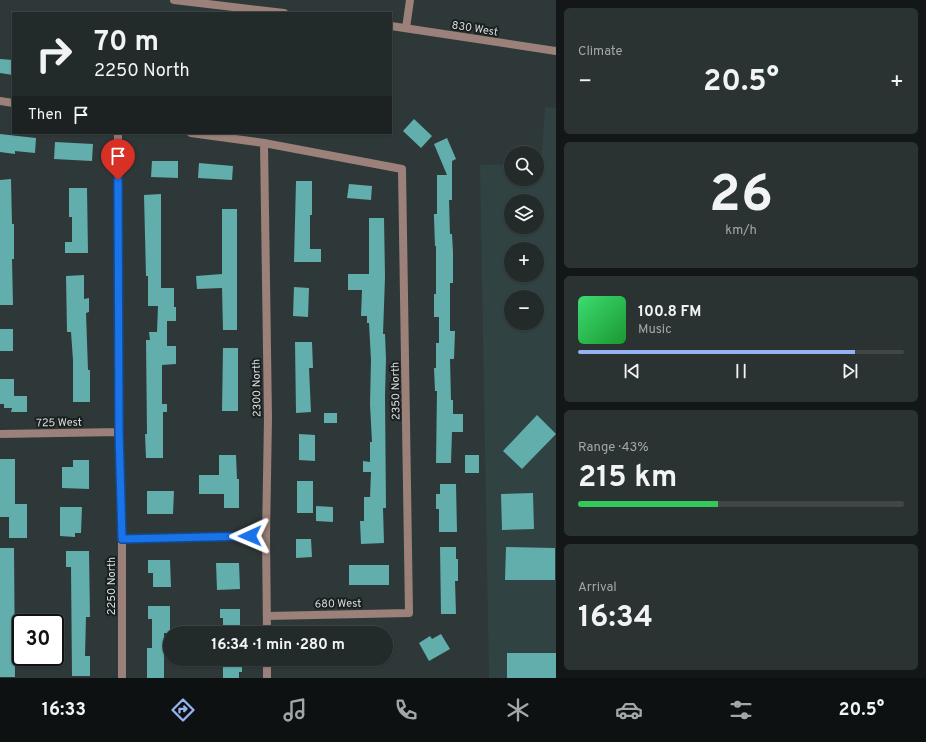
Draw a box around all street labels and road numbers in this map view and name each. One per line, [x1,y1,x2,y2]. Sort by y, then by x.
street label: 830 West [451,18,499,40]
street label: 2300 North [249,359,265,417]
street label: 2350 North [388,362,404,420]
street label: 725 West [36,416,82,430]
street label: 2250 North [105,557,119,615]
street label: 680 West [315,597,361,611]

